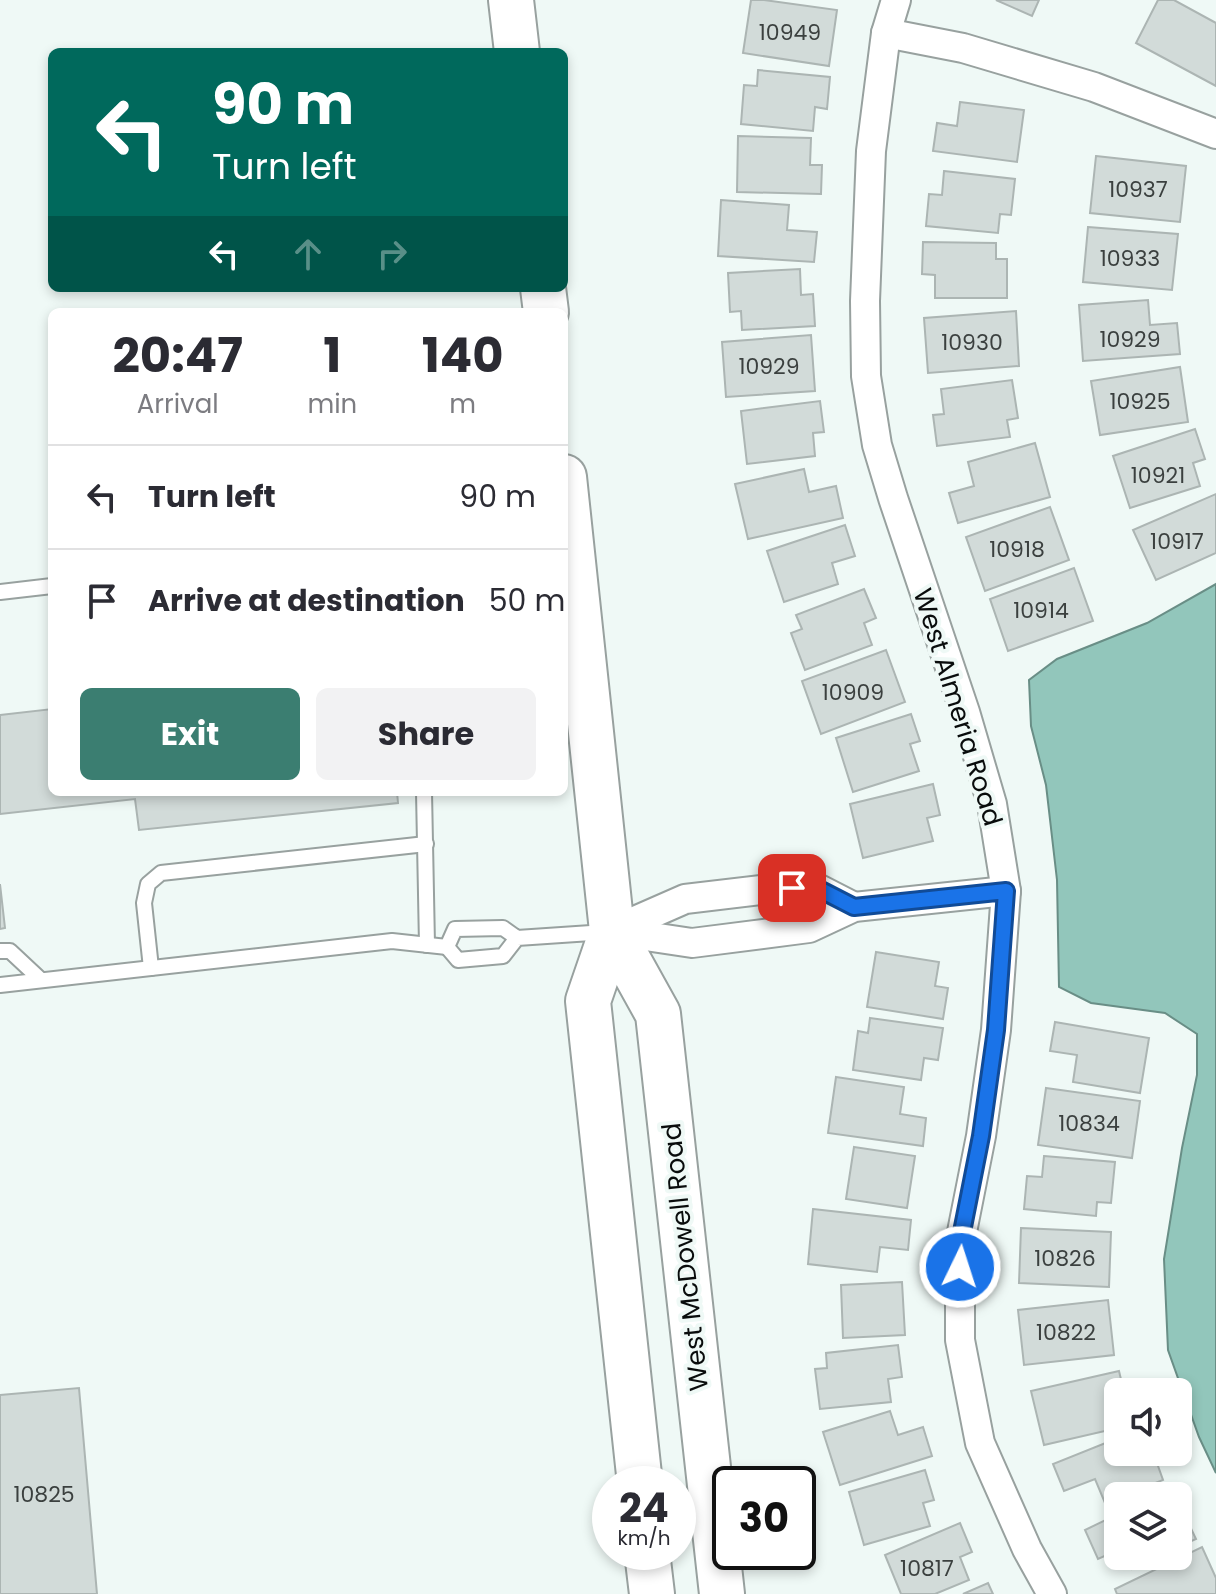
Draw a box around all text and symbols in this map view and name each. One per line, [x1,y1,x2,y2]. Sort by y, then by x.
house number: 10949 [759,17,821,48]
text: 90 m [212,65,354,144]
icon: left [80,80,184,184]
text: Turn left [212,141,357,192]
house number: 10937 [1108,174,1168,205]
icon: left [202,232,246,276]
icon: ahead [286,232,330,276]
icon: right [370,232,414,276]
house number: 10933 [1100,243,1160,274]
text: 20:47 [112,322,243,389]
text: 1 [323,322,341,389]
text: 140 [422,322,504,389]
house number: 10929 [1099,324,1161,355]
house number: 10930 [941,327,1003,358]
house number: 10929 [738,351,800,382]
text: Arrival [137,386,219,422]
text: min [307,386,357,422]
text: m [449,386,476,422]
house number: 10925 [1109,386,1171,417]
house number: 10921 [1131,460,1185,491]
icon: left [80,475,124,519]
text: Turn left [148,475,276,518]
text: 90 m [459,475,536,518]
house number: 10917 [1150,526,1204,557]
house number: 10918 [989,534,1045,565]
icon: arrive [80,579,124,623]
text: Arrive at destination [148,579,465,622]
text: 50 m [489,579,565,622]
street label: West Almeria Road [905,584,1011,830]
house number: 10914 [1013,595,1069,626]
house number: 10909 [822,677,884,708]
button: Exit [80,688,300,780]
button: Share [316,688,536,780]
pin [758,854,826,922]
icon: arrive [770,866,814,910]
house number: 10834 [1058,1108,1120,1139]
street label: West McDowell Road [653,1121,717,1393]
position arrow [918,1225,1002,1309]
house number: 10826 [1034,1243,1096,1274]
house number: 10822 [1036,1317,1096,1348]
map controls [1104,1378,1192,1570]
button: sound [1104,1378,1192,1466]
speed limit sign: 30 [712,1466,816,1570]
house number: 10825 [13,1479,75,1510]
text: 24 [619,1480,669,1536]
button: layers [1104,1482,1192,1570]
text: km/h [617,1524,671,1552]
house number: 10817 [900,1553,954,1584]

